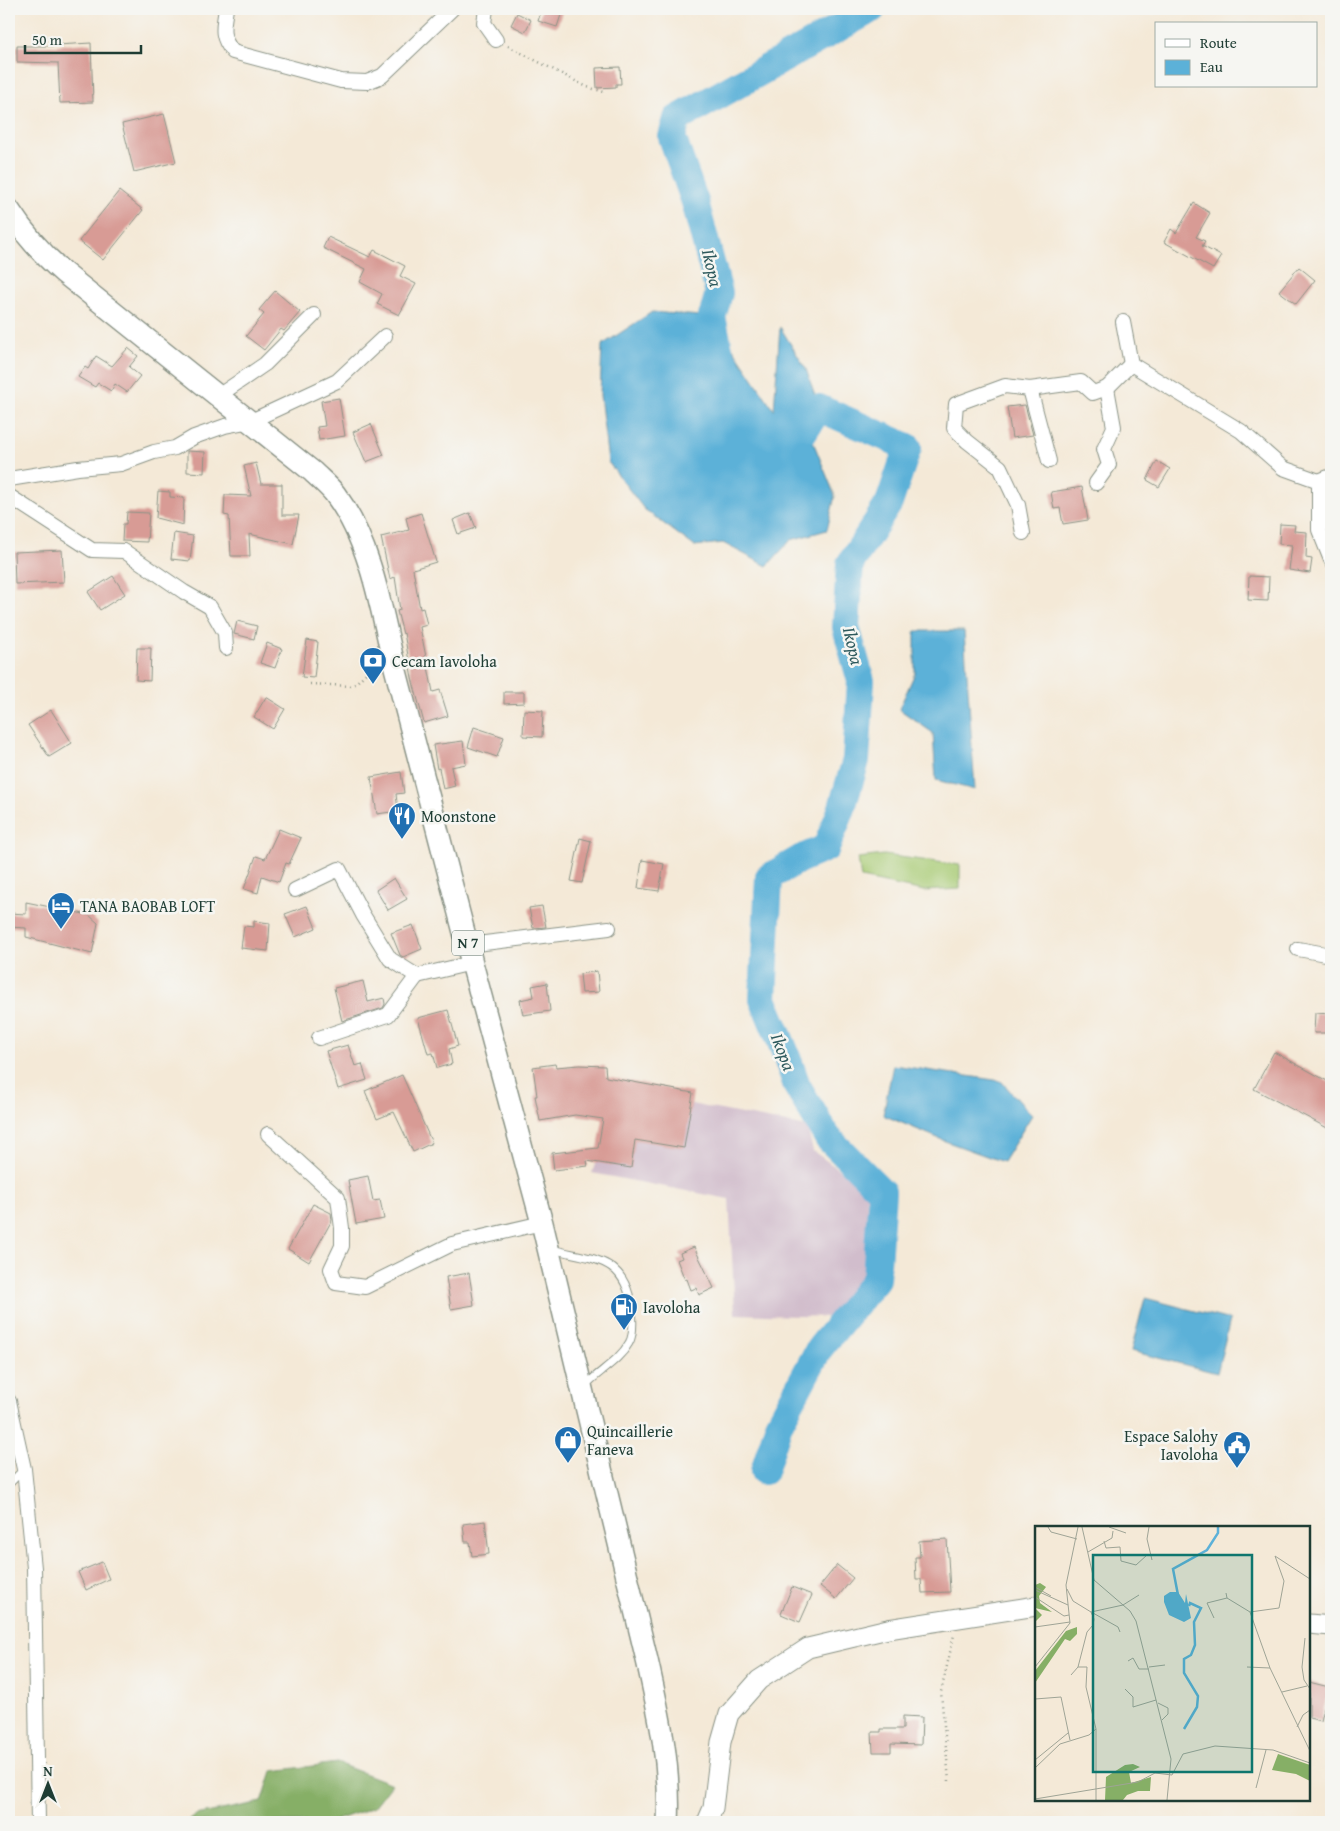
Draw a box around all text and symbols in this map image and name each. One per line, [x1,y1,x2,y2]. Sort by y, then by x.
scale bar [25,22,141,54]
legend [1155,22,1318,88]
text: 50 m [32,29,63,50]
text: Route [1200,32,1237,53]
text: Eau [1200,56,1224,77]
water label: Ikopa [695,246,730,290]
water label: Ikopa [836,624,871,668]
bank icon: Cecam Iavoloha [358,646,388,685]
place label: Cecam Iavoloha [392,649,497,673]
restaurant icon: Moonstone [387,801,417,840]
place label: Moonstone [421,804,496,828]
hotel icon: TANA BAOBAB LOFT [46,891,76,930]
place label: TANA BAOBAB LOFT [80,894,215,918]
road number: N 7 [452,930,484,956]
water label: Ikopa [764,1029,803,1075]
fuel station icon: Iavoloha [609,1292,639,1331]
place label: Iavoloha [643,1295,701,1319]
place label: Quincaillerie Faneva [587,1419,673,1461]
place label: Espace Salohy Iavoloha [1124,1424,1218,1466]
shop icon: Quincaillerie Faneva [553,1425,583,1464]
public building icon: Espace Salohy Iavoloha [1222,1430,1252,1469]
inset map [1035,1526,1310,1801]
north arrow [22,1758,72,1808]
text: N [43,1761,53,1781]

